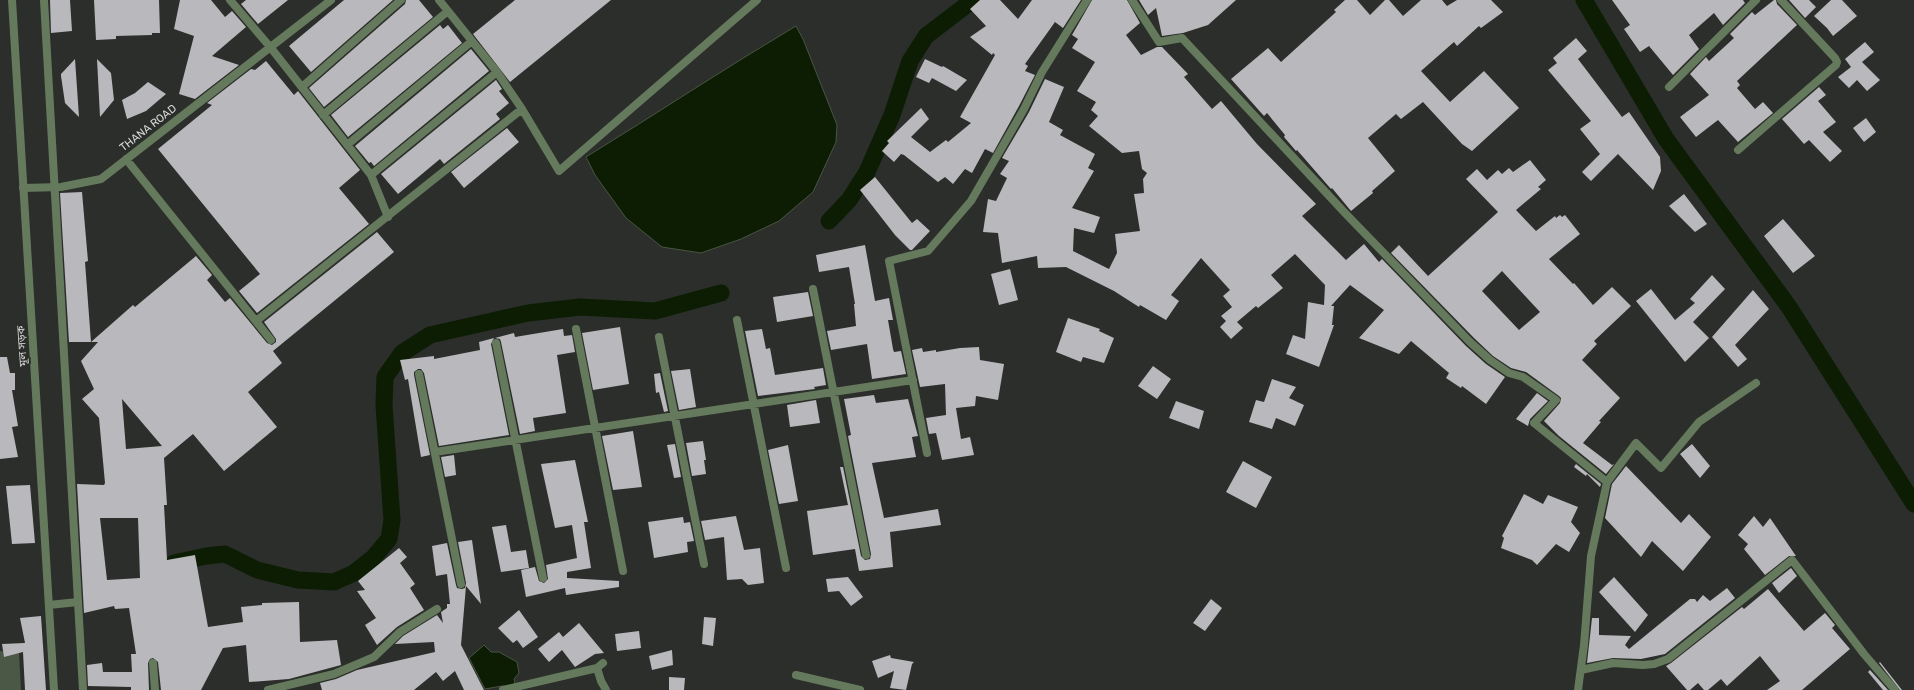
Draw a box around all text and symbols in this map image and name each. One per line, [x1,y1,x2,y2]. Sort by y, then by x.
street label: THANA ROAD [117,102,179,154]
street label: মূল সড়ক [14,325,30,368]

